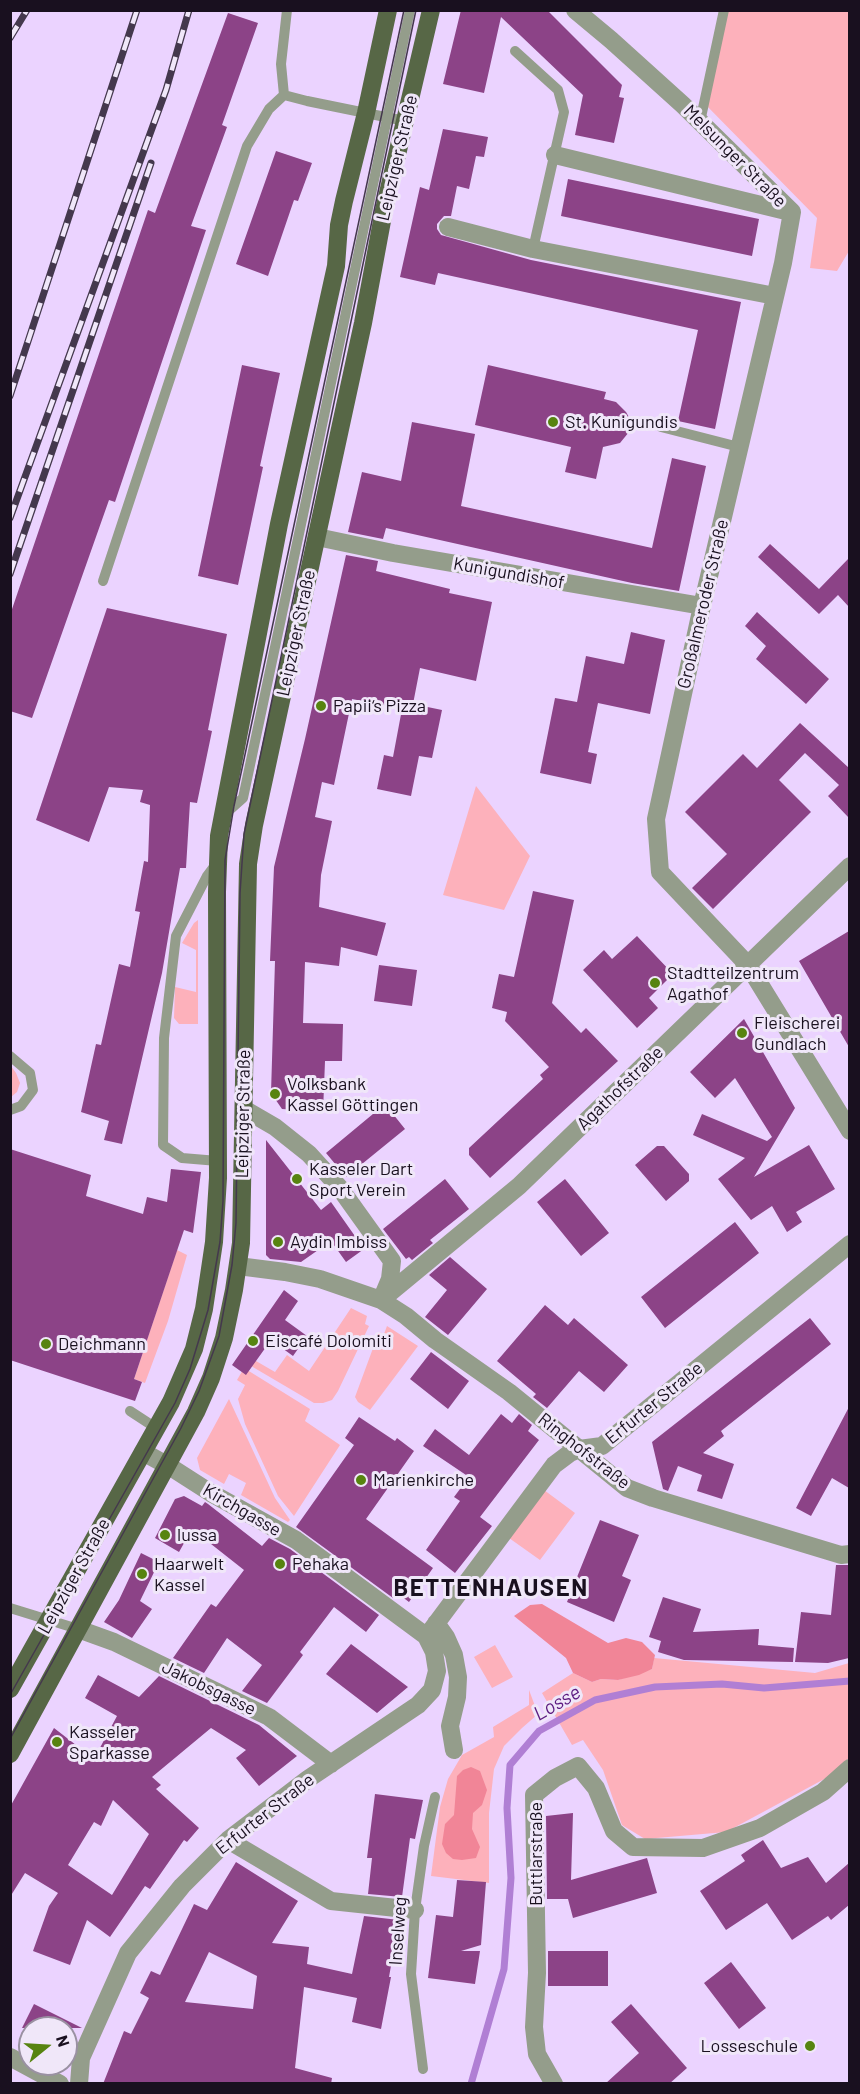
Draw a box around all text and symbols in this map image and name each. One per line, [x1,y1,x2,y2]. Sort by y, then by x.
street label: Leipziger Straße [372,93,422,223]
street label: Melsunger Straße [679,100,791,212]
place label: St. Kunigundis [565,411,678,433]
marker: St. Kunigundis [546,415,560,429]
street label: Großalmeroder Straße [673,517,733,691]
street label: Kunigundishof [452,553,566,593]
street label: Leipziger Straße [272,568,320,698]
place label: Papii‘s Pizza [333,695,426,717]
marker: Papii‘s Pizza [314,699,328,713]
place label: Stadtteilzentrum Agathof [667,962,799,1004]
marker: Stadtteilzentrum Agathof [648,976,662,990]
place label: Fleischerei Gundlach [754,1012,840,1054]
marker: Fleischerei Gundlach [735,1026,749,1040]
street label: Agathofstraße [572,1041,668,1135]
street label: Leipziger Straße [231,1049,255,1179]
place label: Volksbank Kassel Göttingen [287,1073,418,1116]
marker: Volksbank Kassel Göttingen [268,1087,282,1101]
place label: Kasseler Dart Sport Verein [309,1158,413,1200]
marker: Kasseler Dart Sport Verein [290,1172,304,1186]
place label: Aydin Imbiss [290,1231,387,1253]
marker: Aydin Imbiss [271,1235,285,1249]
place label: Eiscafé Dolomiti [265,1330,392,1352]
place label: Deichmann [58,1333,146,1355]
marker: Eiscafé Dolomiti [246,1334,260,1348]
marker: Deichmann [39,1337,53,1351]
street label: Erfurter Straße [601,1357,707,1449]
street label: Ringhofstraße [534,1408,634,1494]
place label: Marienkirche [373,1469,474,1491]
marker: Marienkirche [354,1473,368,1487]
street label: Kirchgasse [199,1479,285,1541]
street label: Leipziger Straße [33,1514,115,1638]
place label: lussa [177,1524,217,1546]
marker: lussa [158,1528,172,1542]
place label: Haarwelt Kassel [154,1553,224,1596]
place label: Pehaka [292,1553,349,1575]
marker: Pehaka [273,1557,287,1571]
marker: Haarwelt Kassel [135,1567,149,1581]
district label: BETTENHAUSEN [393,1574,589,1602]
street label: Jakobsgasse [158,1656,260,1720]
water label: Losse [529,1680,585,1726]
place label: Kasseler Sparkasse [69,1721,150,1764]
marker: Kasseler Sparkasse [50,1735,64,1749]
street label: Erfurter Straße [211,1769,319,1859]
street label: Buttlarstraße [525,1802,547,1906]
street label: Inselweg [385,1896,411,1966]
north arrow [18,2016,78,2076]
text: N [53,2033,74,2049]
place label: Losseschule [700,2035,798,2057]
marker: Losseschule [803,2039,817,2053]

